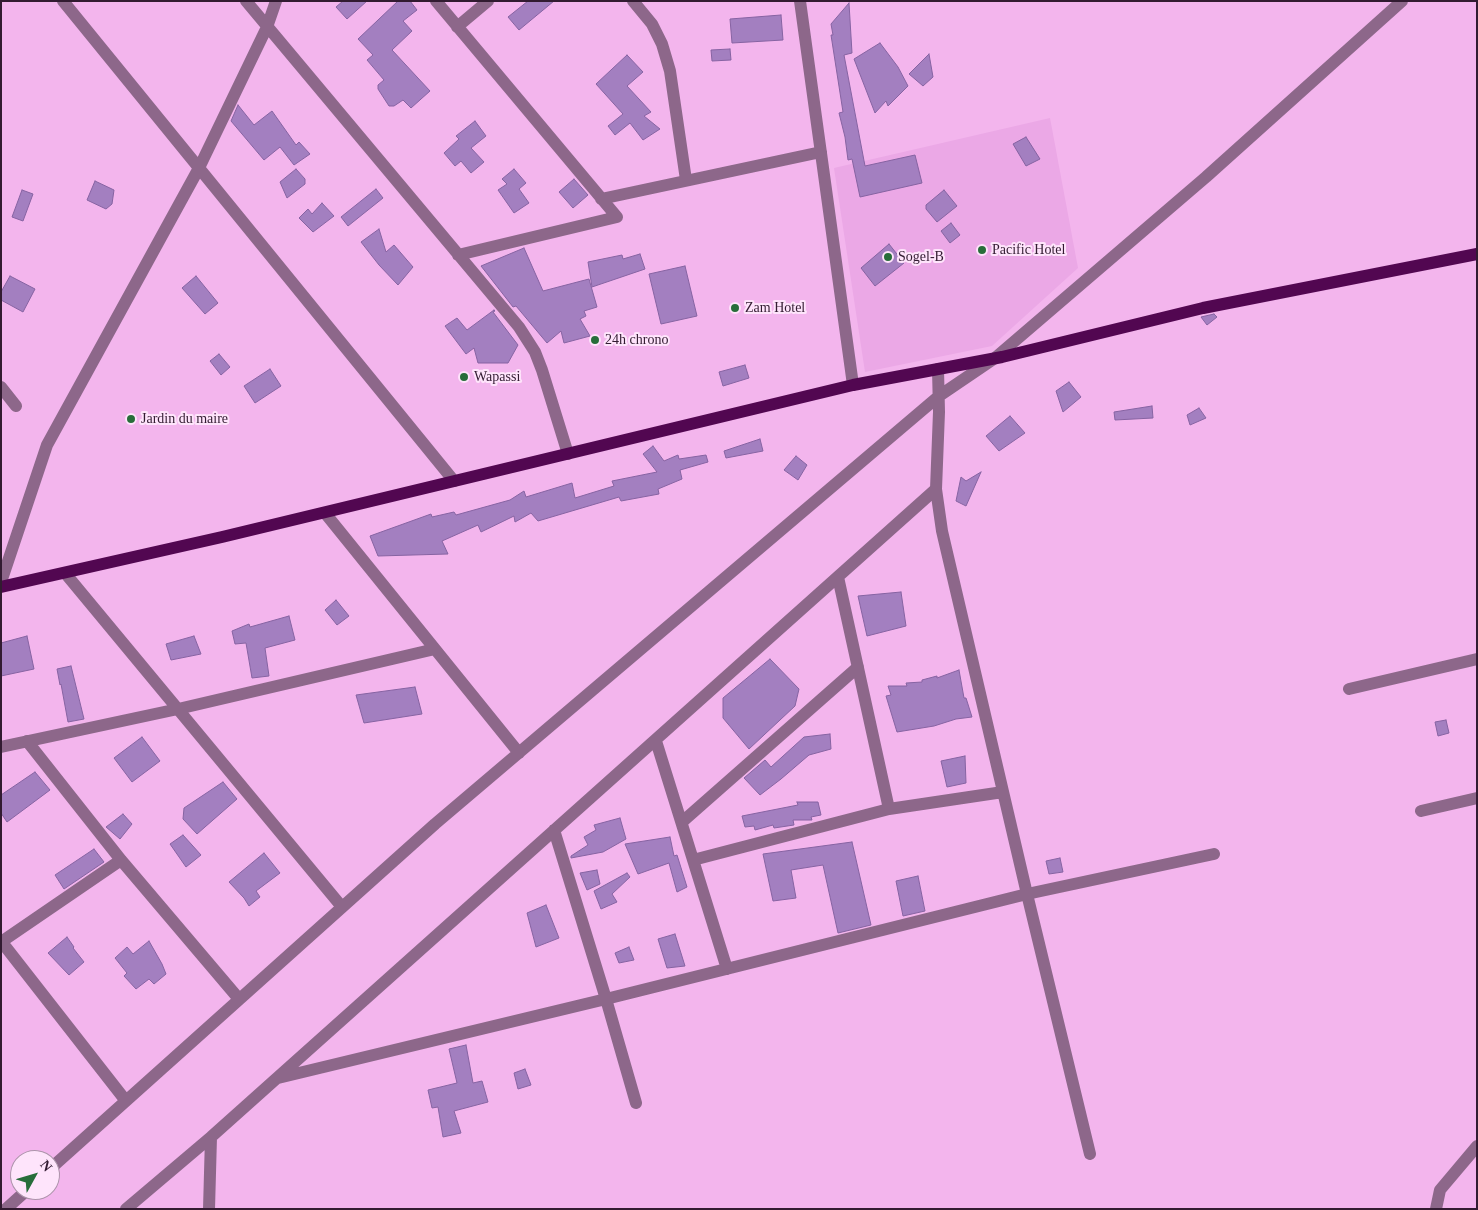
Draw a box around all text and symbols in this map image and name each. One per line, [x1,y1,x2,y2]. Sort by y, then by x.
place label: Pacific Hotel [992,242,1065,258]
marker: Pacific Hotel [976,244,988,256]
place label: Sogel-B [898,249,944,265]
marker: Sogel-B [882,251,894,263]
place label: Zam Hotel [745,300,805,316]
marker: Zam Hotel [729,302,741,314]
place label: 24h chrono [605,332,668,348]
marker: 24h chrono [589,334,601,346]
place label: Wapassi [474,369,520,385]
marker: Wapassi [458,371,470,383]
place label: Jardin du maire [141,411,228,427]
marker: Jardin du maire [125,413,137,425]
north arrow [10,1150,60,1200]
text: N [37,1157,55,1175]

